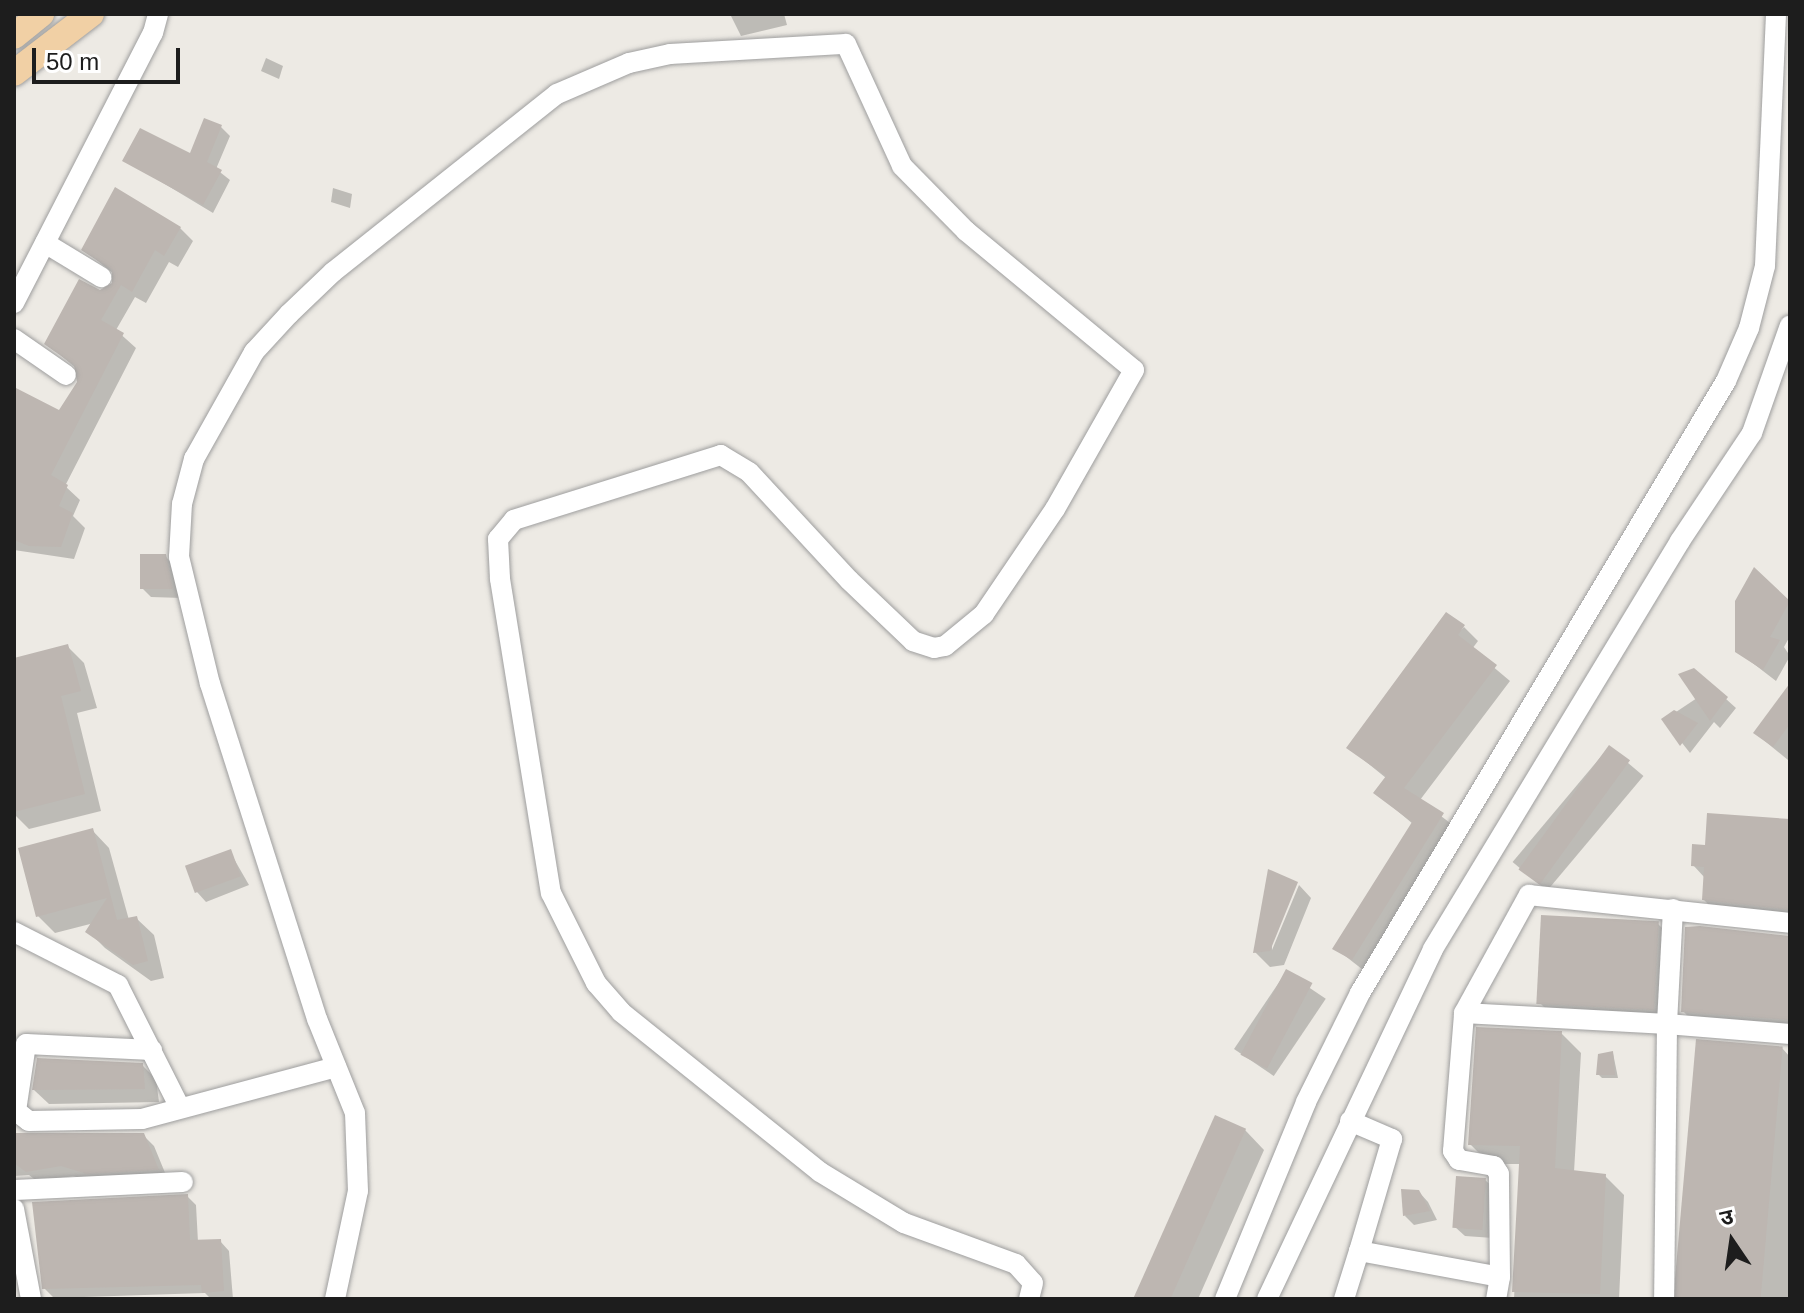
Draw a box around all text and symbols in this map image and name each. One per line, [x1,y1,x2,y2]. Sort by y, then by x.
scale bar [36,32,184,82]
text: 50 m [46,48,99,75]
north arrow [1692,1201,1772,1281]
text: उ [1717,1204,1736,1231]

